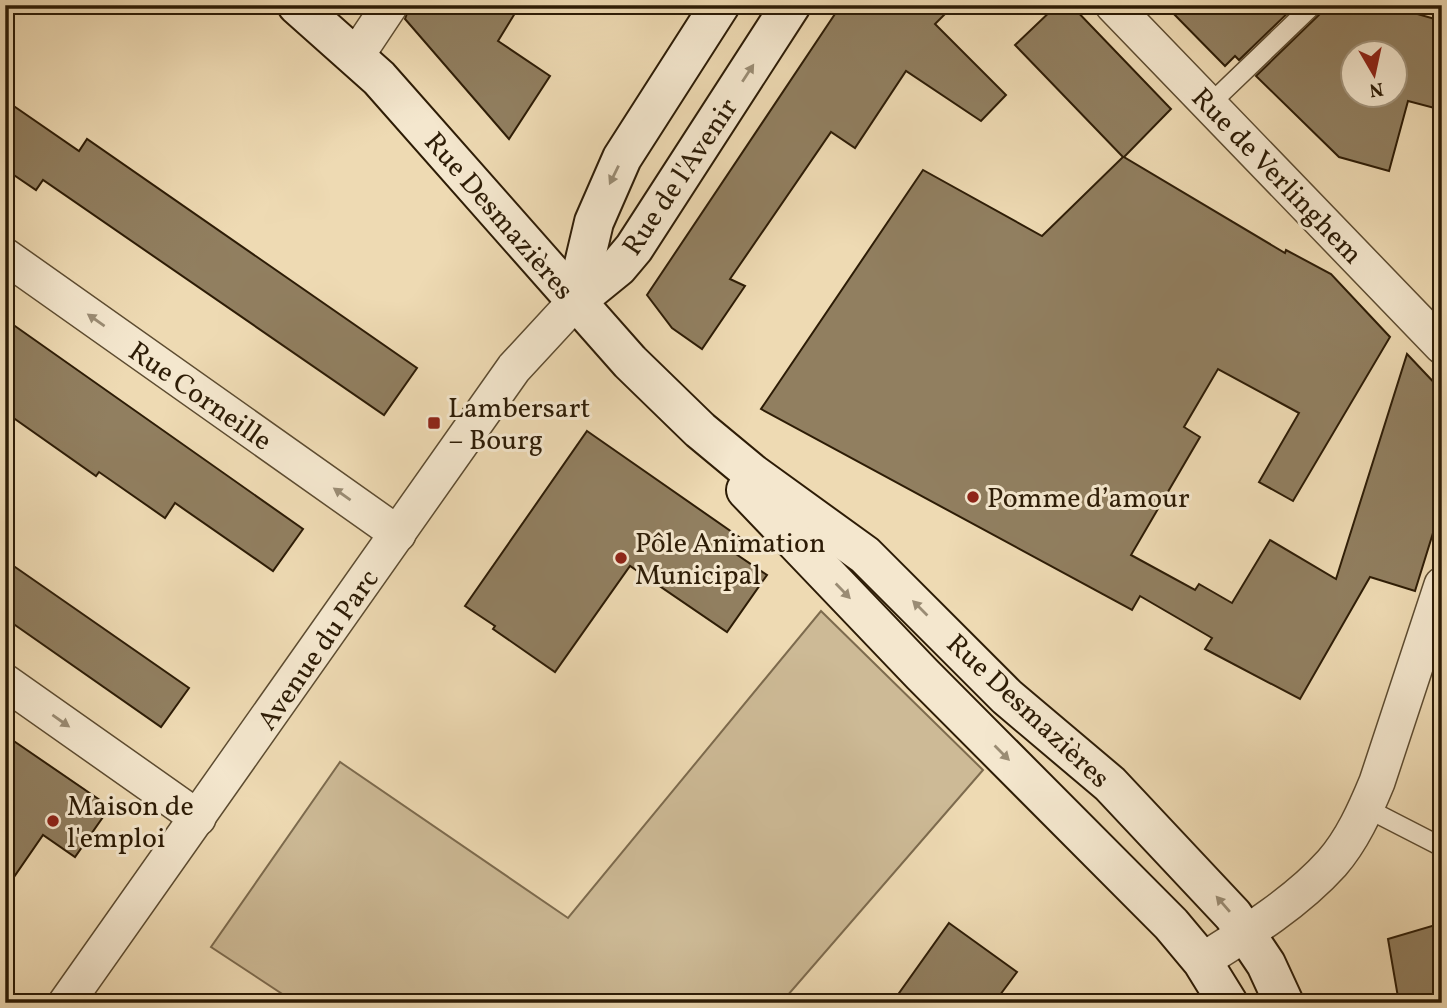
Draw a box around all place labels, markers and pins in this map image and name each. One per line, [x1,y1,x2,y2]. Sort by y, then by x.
place label: Lambersart – Bourg [448,390,590,461]
marker: Lambersart – Bourg [426,415,442,431]
place label: Pomme d’amour [987,480,1190,519]
marker: Pomme d’amour [965,489,981,505]
place label: Pôle Animation Municipal [635,525,826,596]
marker: Pôle Animation Municipal [613,550,629,566]
place label: Maison de l'emploi [67,788,194,859]
marker: Maison de l'emploi [45,813,61,829]

